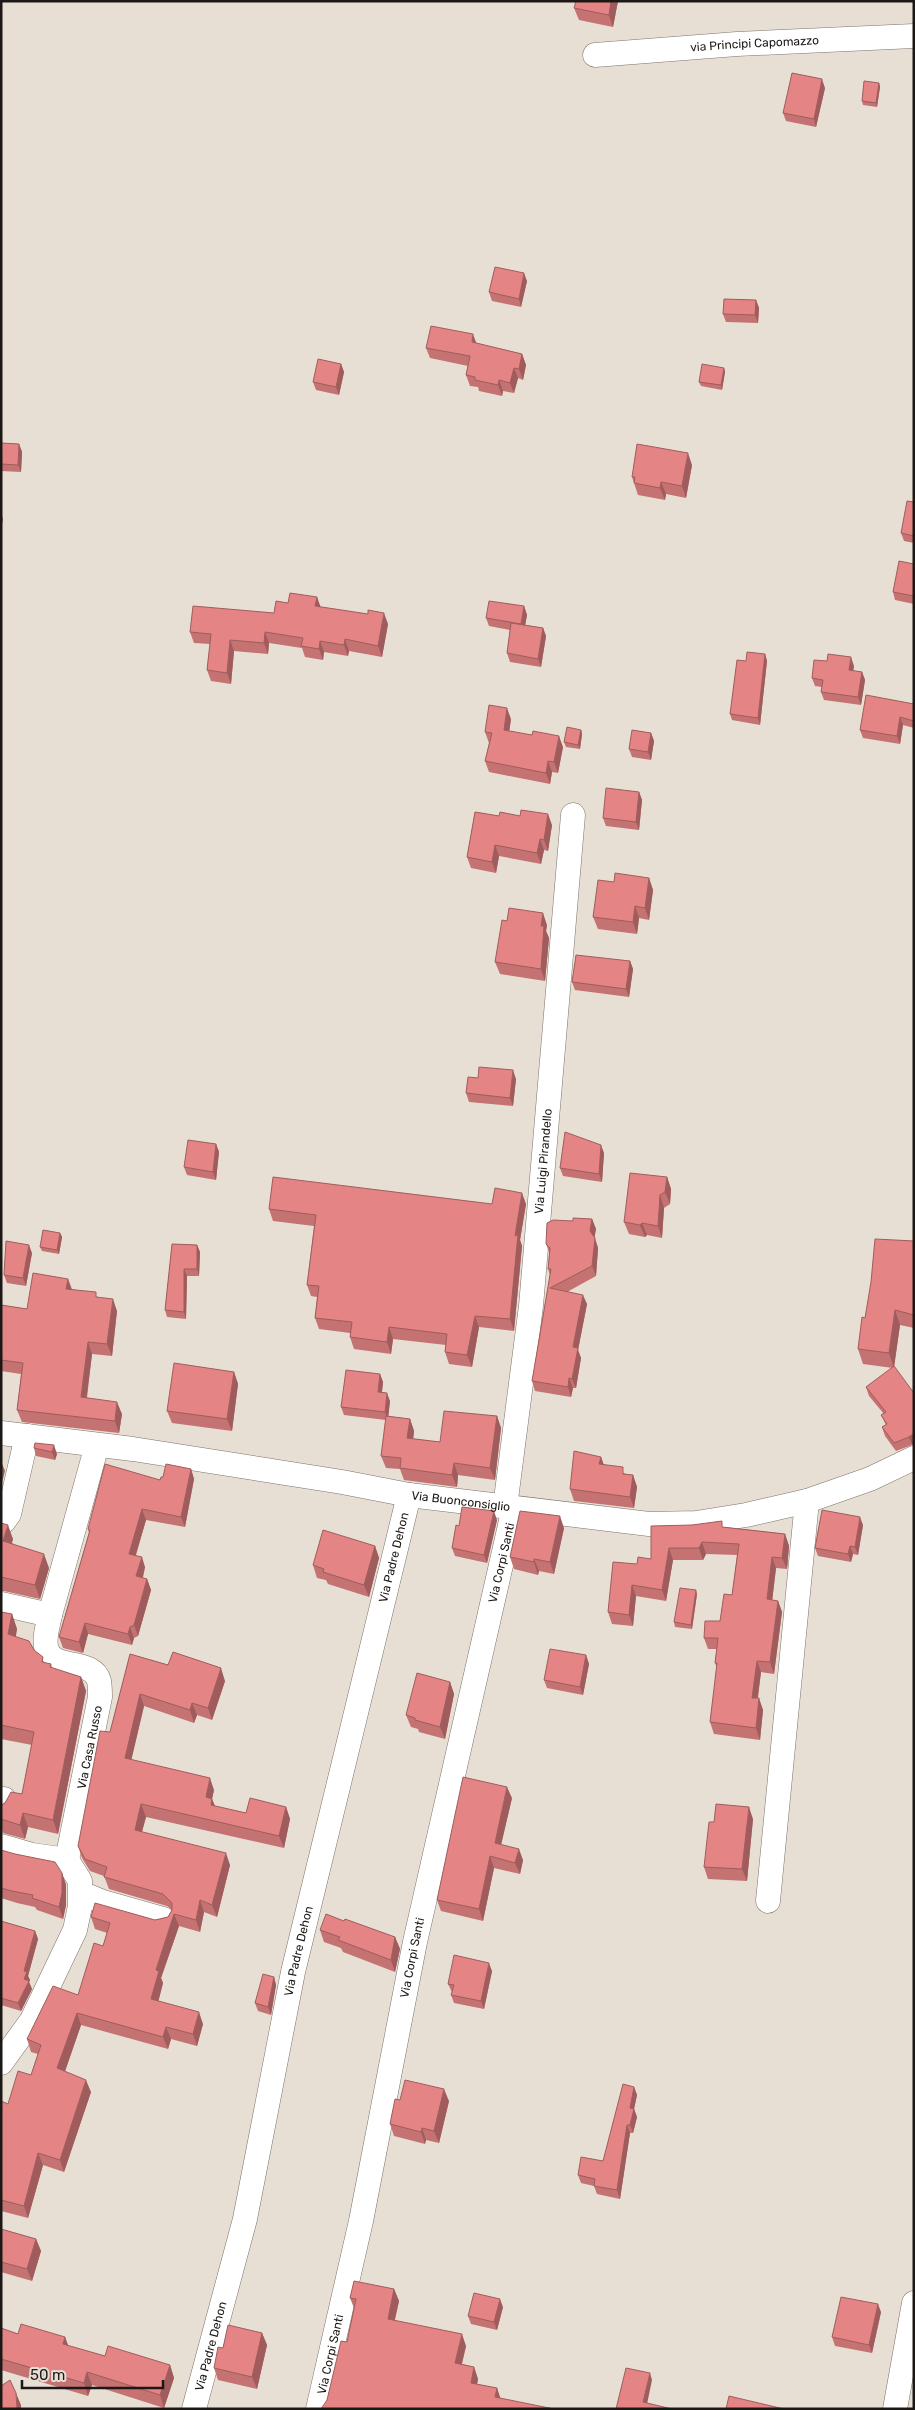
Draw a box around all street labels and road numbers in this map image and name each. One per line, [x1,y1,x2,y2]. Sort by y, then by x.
street label: via Principi Capomazzo [690,33,819,55]
street label: Via Luigi Pirandello [532,1108,555,1214]
street label: Via Buonconsiglio [411,1488,511,1514]
street label: Via Padre Dehon [376,1511,412,1604]
street label: Via Corpi Santi [486,1521,517,1604]
street label: Via Casa Russo [75,1704,105,1790]
street label: Via Padre Dehon [281,1904,316,1997]
street label: Via Corpi Santi [397,1916,427,1999]
street label: Via Padre Dehon [192,2300,230,2393]
street label: Via Corpi Santi [315,2313,346,2396]

